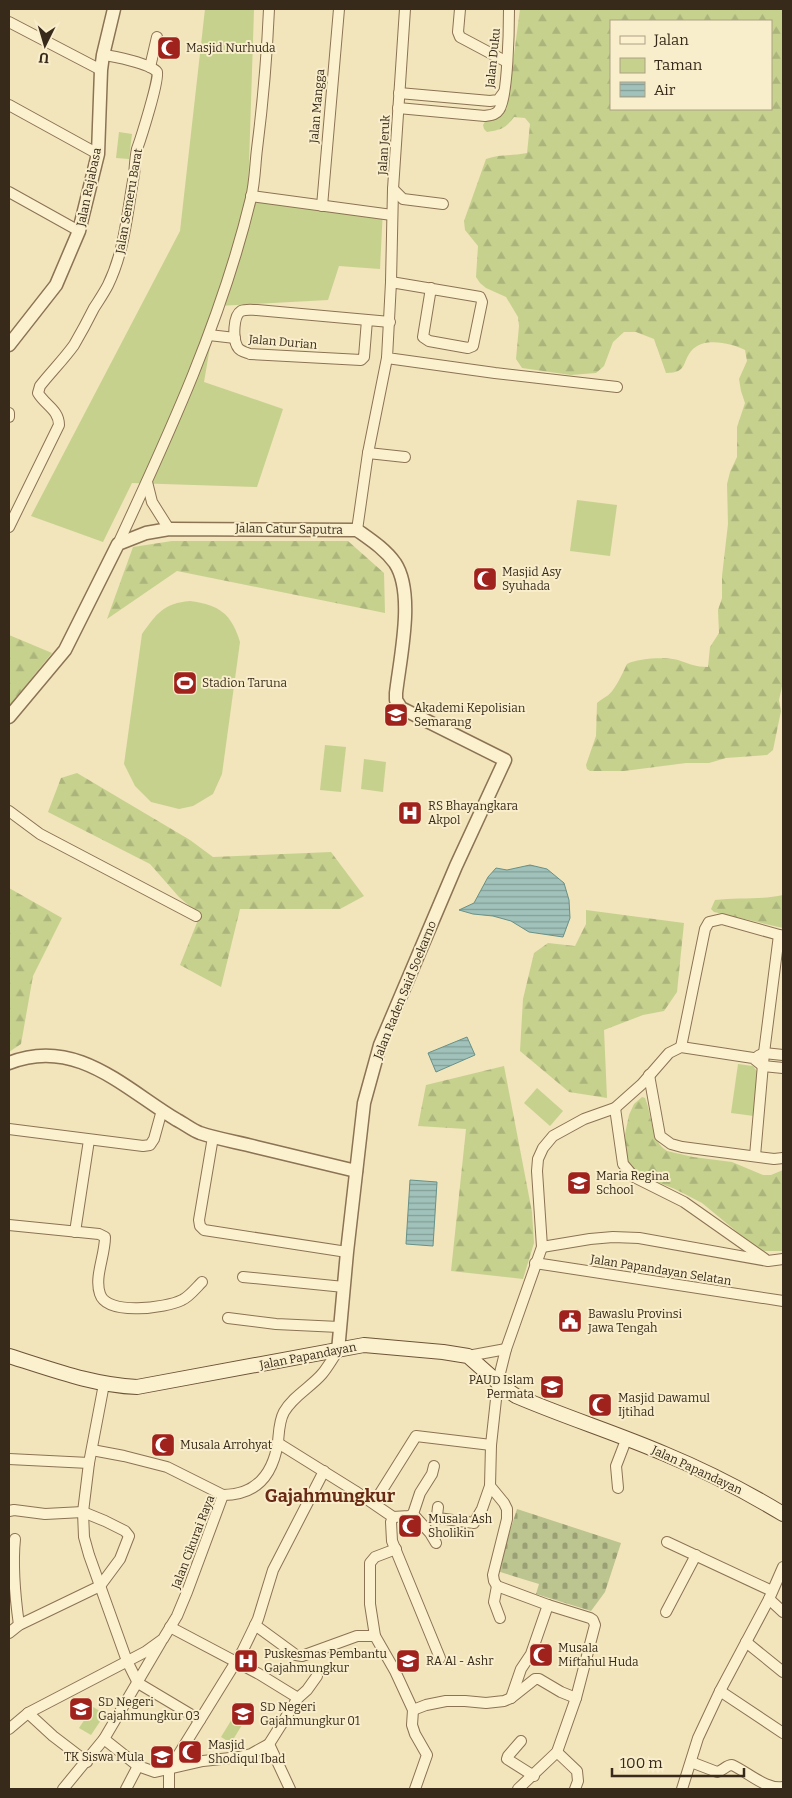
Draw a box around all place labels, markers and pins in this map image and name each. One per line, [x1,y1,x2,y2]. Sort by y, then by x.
mosque icon: Masjid Nurhuda [156,35,182,61]
place label: Masjid Nurhuda [186,41,276,55]
place label: Masjid Asy Syuhada [502,565,562,593]
mosque icon: Masjid Asy Syuhada [472,566,498,592]
sports icon: Stadion Taruna [172,670,198,696]
place label: Stadion Taruna [202,676,288,690]
place label: Akademi Kepolisian Semarang [414,701,526,729]
school or university icon: Akademi Kepolisian Semarang [383,702,409,728]
place label: RS Bhayangkara Akpol [428,799,519,827]
hospital icon: RS Bhayangkara Akpol [397,800,423,826]
place label: Maria Regina School [596,1169,670,1197]
school or university icon: Maria Regina School [566,1170,592,1196]
place label: Bawaslu Provinsi Jawa Tengah [587,1307,683,1335]
public building icon: Bawaslu Provinsi Jawa Tengah [557,1308,583,1334]
place label: PAUD Islam Permata [469,1373,535,1401]
school or university icon: PAUD Islam Permata [539,1374,565,1400]
place label: Masjid Dawamul Ijtihad [618,1391,711,1419]
mosque icon: Masjid Dawamul Ijtihad [587,1392,613,1418]
mosque icon: Musala Arrohyat [150,1432,176,1458]
place label: Musala Arrohyat [180,1438,273,1452]
place label: Musala Ash Sholikin [428,1512,493,1540]
mosque icon: Musala Ash Sholikin [397,1513,423,1539]
place label: Musala Miftahul Huda [558,1641,639,1669]
mosque icon: Musala Miftahul Huda [528,1642,554,1668]
place label: Puskesmas Pembantu Gajahmungkur [264,1647,387,1675]
hospital icon: Puskesmas Pembantu Gajahmungkur [233,1648,259,1674]
school or university icon: RA Al - Ashr [395,1648,421,1674]
place label: RA Al - Ashr [426,1654,494,1668]
place label: SD Negeri Gajahmungkur 03 [98,1695,200,1723]
school or university icon: SD Negeri Gajahmungkur 03 [68,1696,94,1722]
place label: SD Negeri Gajahmungkur 01 [260,1700,360,1728]
school or university icon: SD Negeri Gajahmungkur 01 [230,1701,256,1727]
place label: Masjid Shodiqul Ibad [208,1738,285,1766]
mosque icon: Masjid Shodiqul Ibad [177,1739,203,1765]
school or university icon: TK Siswa Mula [149,1744,175,1770]
place label: TK Siswa Mula [64,1750,144,1764]

